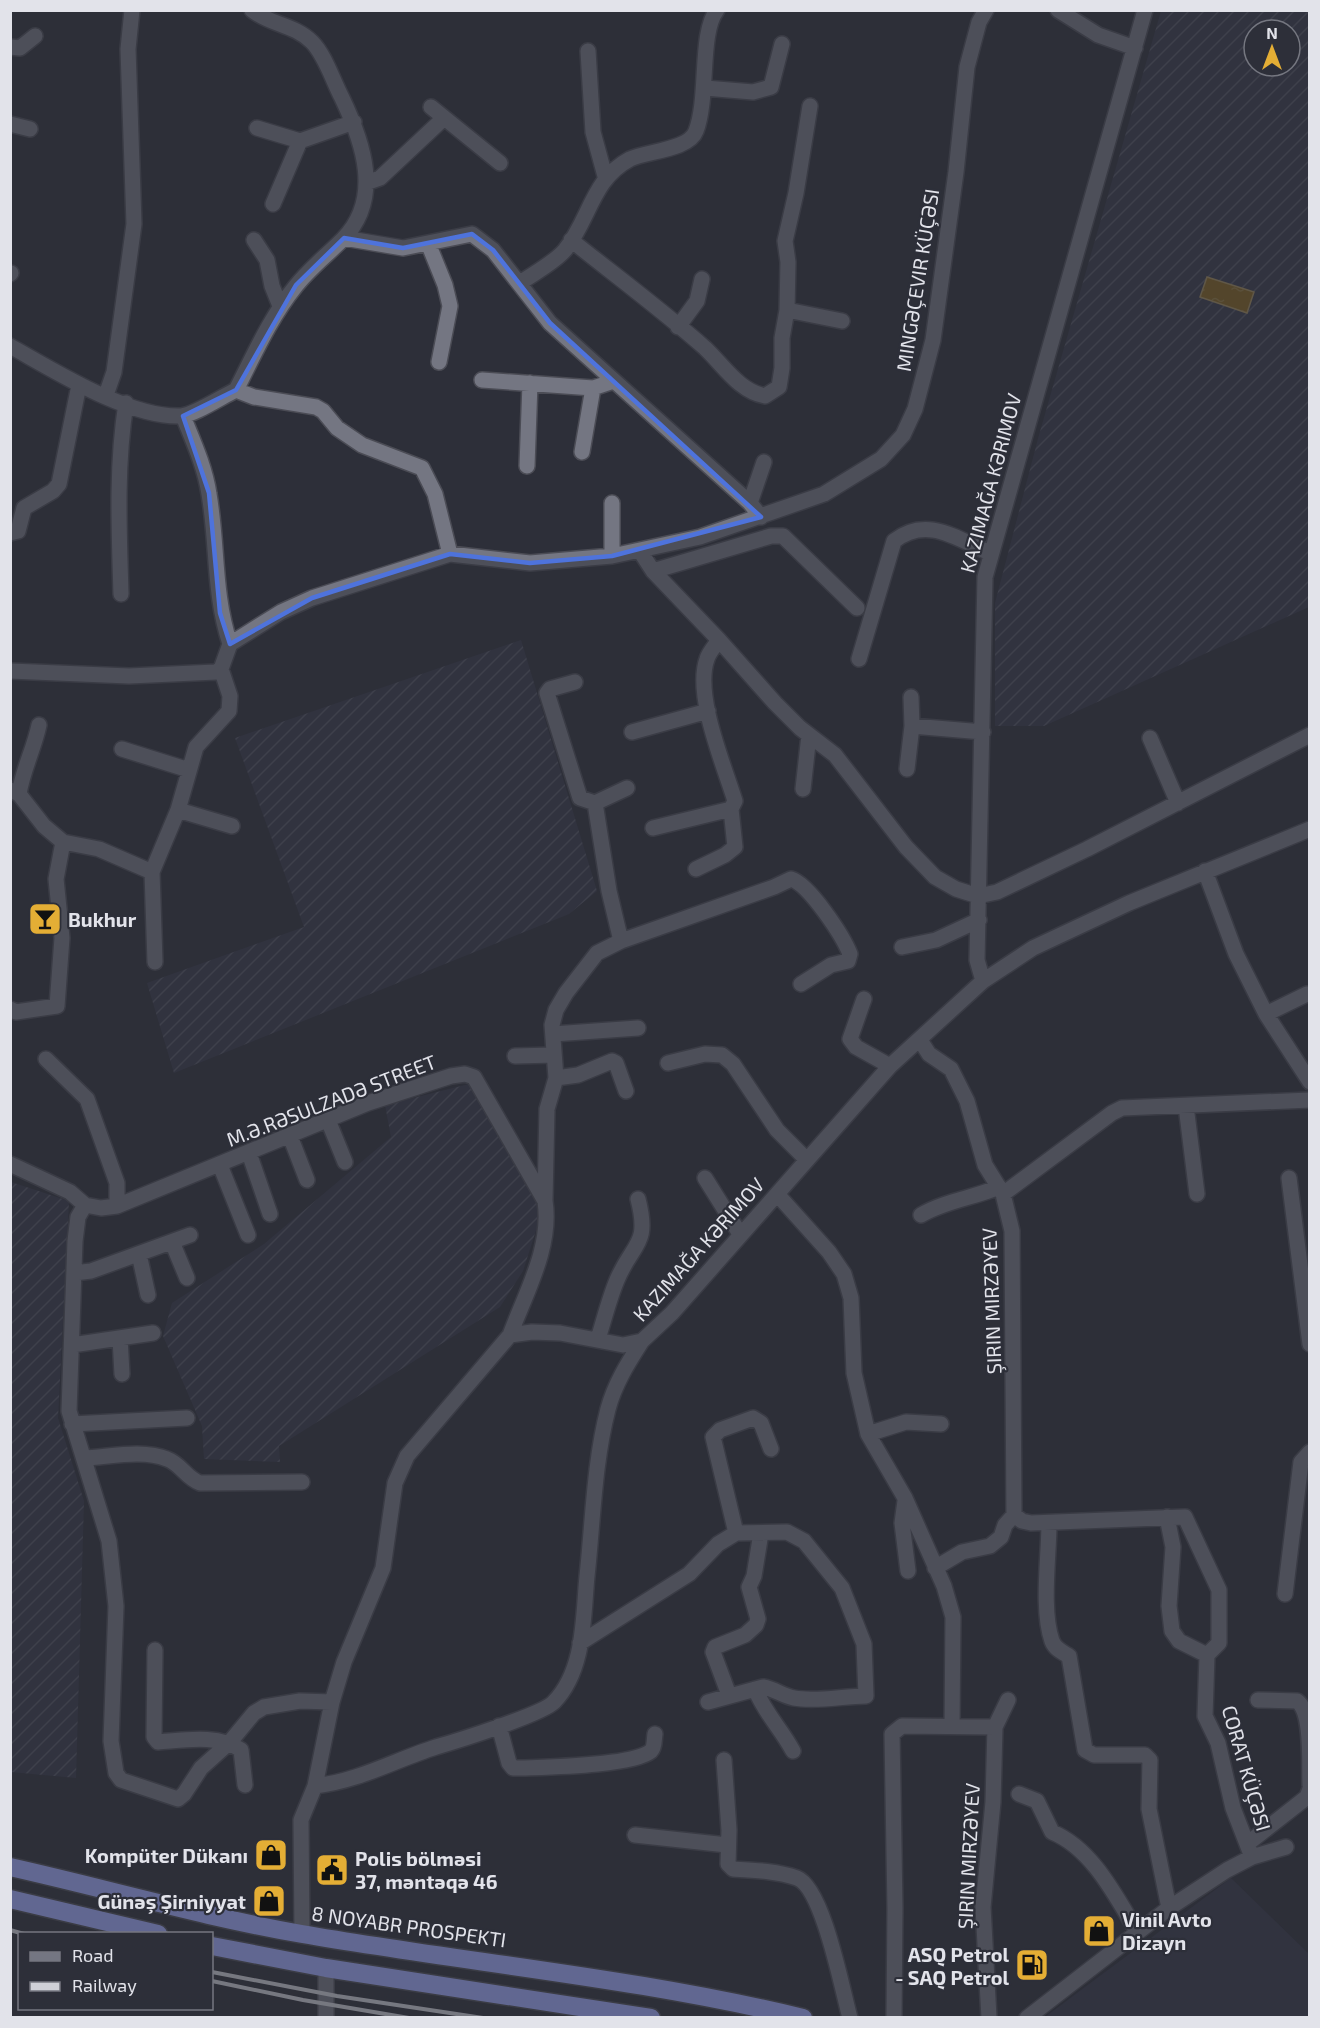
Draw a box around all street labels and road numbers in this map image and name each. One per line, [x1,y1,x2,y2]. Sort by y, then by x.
street label: MINGƏÇEVIR KÜÇƏSI [891,187,944,373]
street label: KAZIMAĞA KƏRIMOV [955,391,1025,575]
street label: M.Ə.RƏSULZADƏ STREET [223,1049,440,1151]
street label: KAZIMAĞA KƏRIMOV [627,1172,769,1326]
street label: ŞIRIN MIRZƏYEV [976,1227,1007,1375]
street label: CORAT KÜÇƏSI [1217,1702,1276,1834]
street label: ŞIRIN MIRZƏYEV [952,1782,985,1930]
street label: 8 NOYABR PROSPEKTI [310,1900,508,1952]

